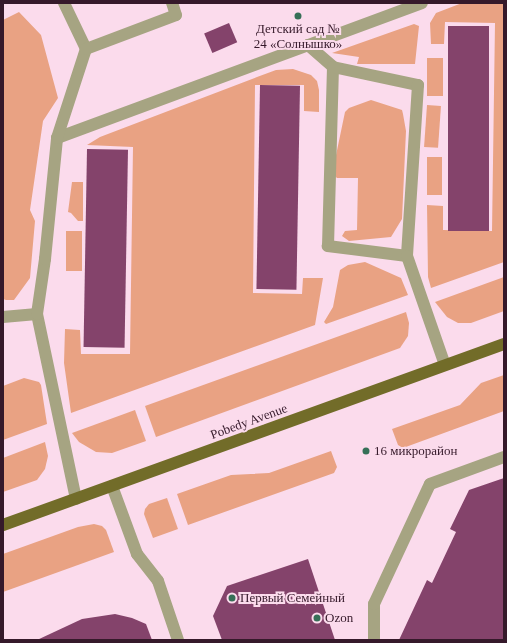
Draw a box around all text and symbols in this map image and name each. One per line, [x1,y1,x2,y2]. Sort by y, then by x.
marker: Детский сад № 24 «Солнышко» [293,11,303,21]
place label: Детский сад № 24 «Солнышко» [254,22,342,53]
street label: Pobedy Avenue [208,401,290,443]
place label: 16 микрорайон [374,443,457,459]
marker: 16 микрорайон [361,446,371,456]
place label: Первый Семейный [240,590,345,606]
marker: Первый Семейный [227,593,237,603]
place label: Ozon [325,610,353,626]
marker: Ozon [312,613,322,623]

